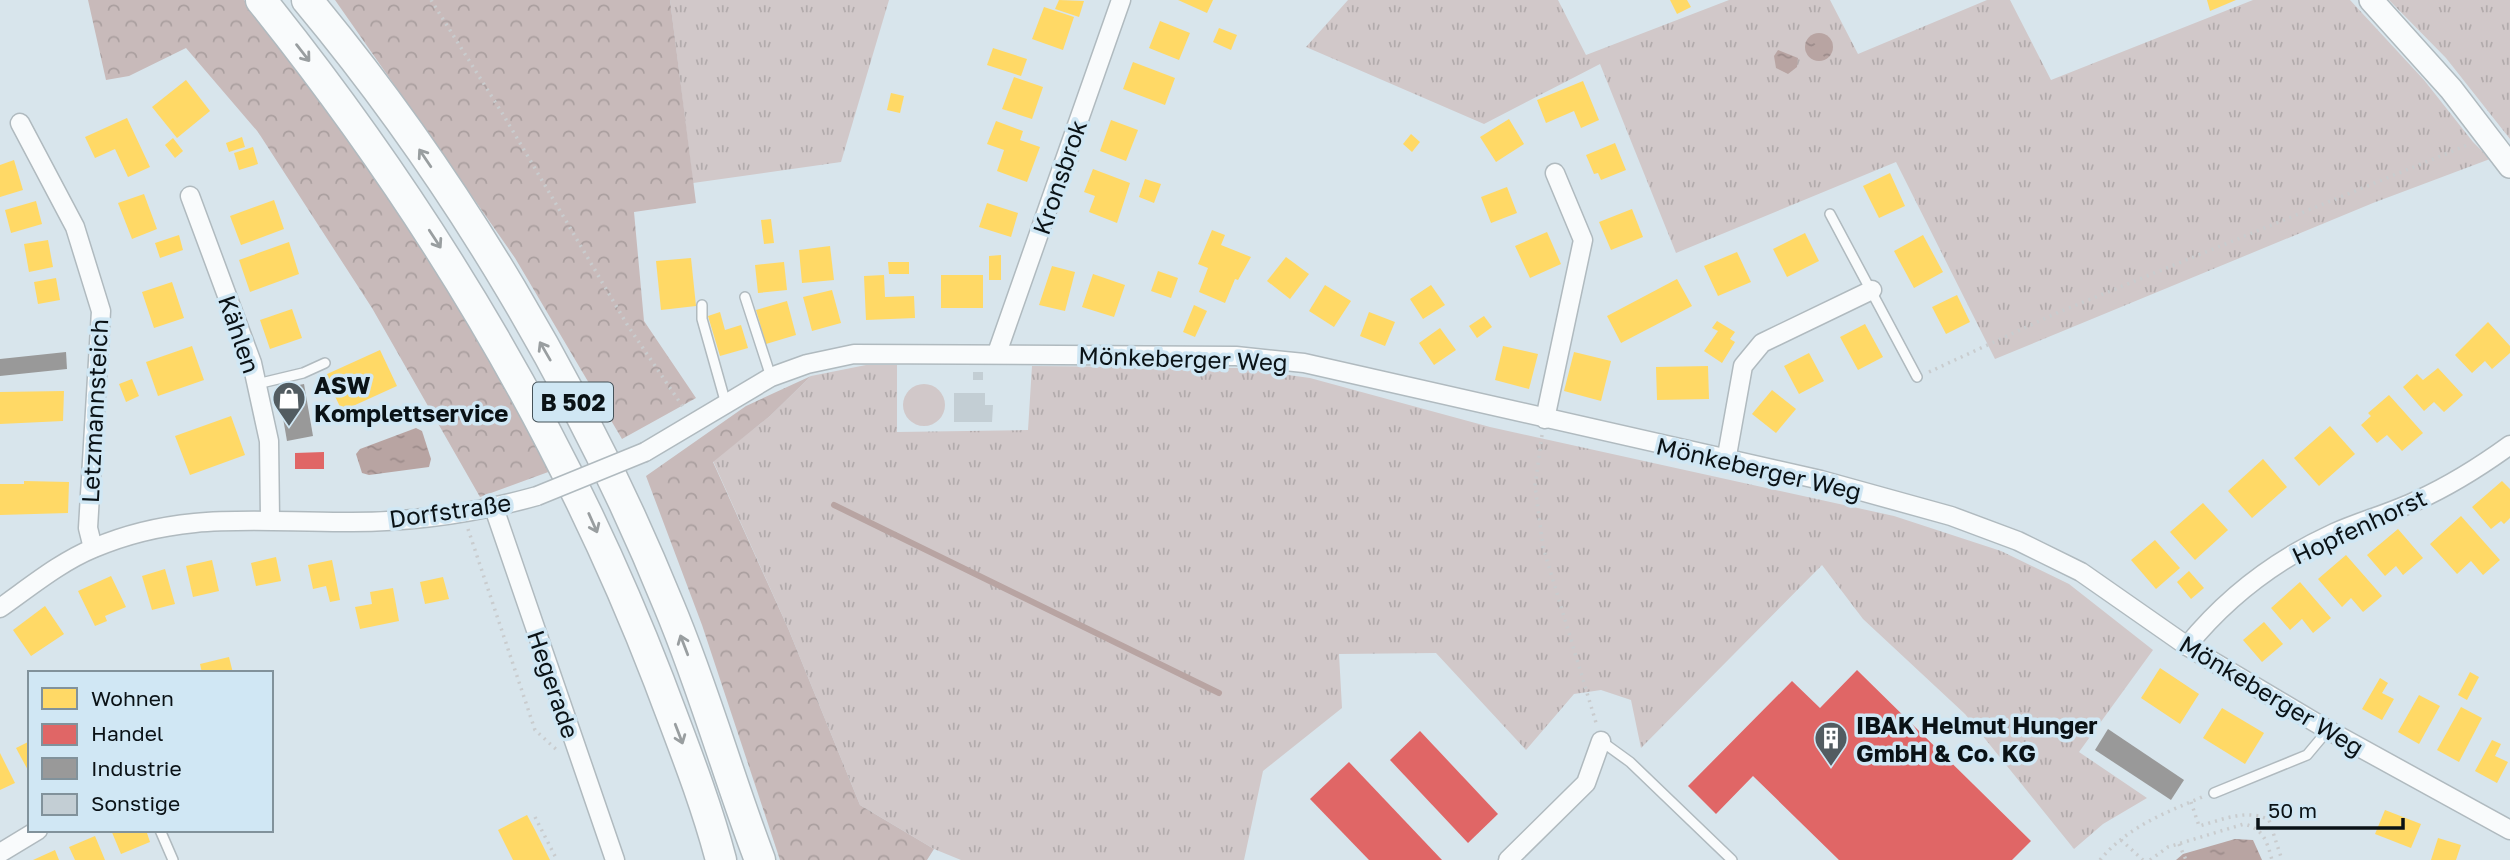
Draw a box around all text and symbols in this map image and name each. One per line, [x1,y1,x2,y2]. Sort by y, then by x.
one-way arrow [296,44,311,62]
street label: Kronsbrok [1026,116,1092,238]
one-way arrow [418,148,432,168]
one-way arrow [427,229,442,248]
street label: Kählen [213,291,267,377]
street label: Letzmannsteich [75,318,113,504]
street label: Mönkeberger Weg [1078,340,1288,376]
one-way arrow [538,341,552,361]
place label: ASW Komplettservice [314,370,509,427]
shop icon: ASW Komplettservice [270,379,308,428]
road number: B 502 [533,382,613,422]
street label: Mönkeberger Weg [1654,430,1864,506]
street label: Hopfenhorst [2287,482,2431,570]
street label: Dorfstraße [387,487,513,533]
one-way arrow [587,512,600,533]
street label: Hegerade [522,626,586,742]
street label: Mönkeberger Weg [2175,629,2369,761]
one-way arrow [677,634,689,656]
legend [28,671,273,832]
text: Wohnen [91,685,174,711]
place label: IBAK Helmut Hunger GmbH & Co. KG [1856,710,2098,767]
building icon: IBAK Helmut Hunger GmbH & Co. KG [1812,719,1850,768]
text: Handel [91,720,164,746]
one-way arrow [674,722,686,744]
text: Industrie [91,755,182,781]
scale bar [2258,786,2403,830]
text: Sonstige [91,790,180,816]
text: 50 m [2268,797,2317,823]

